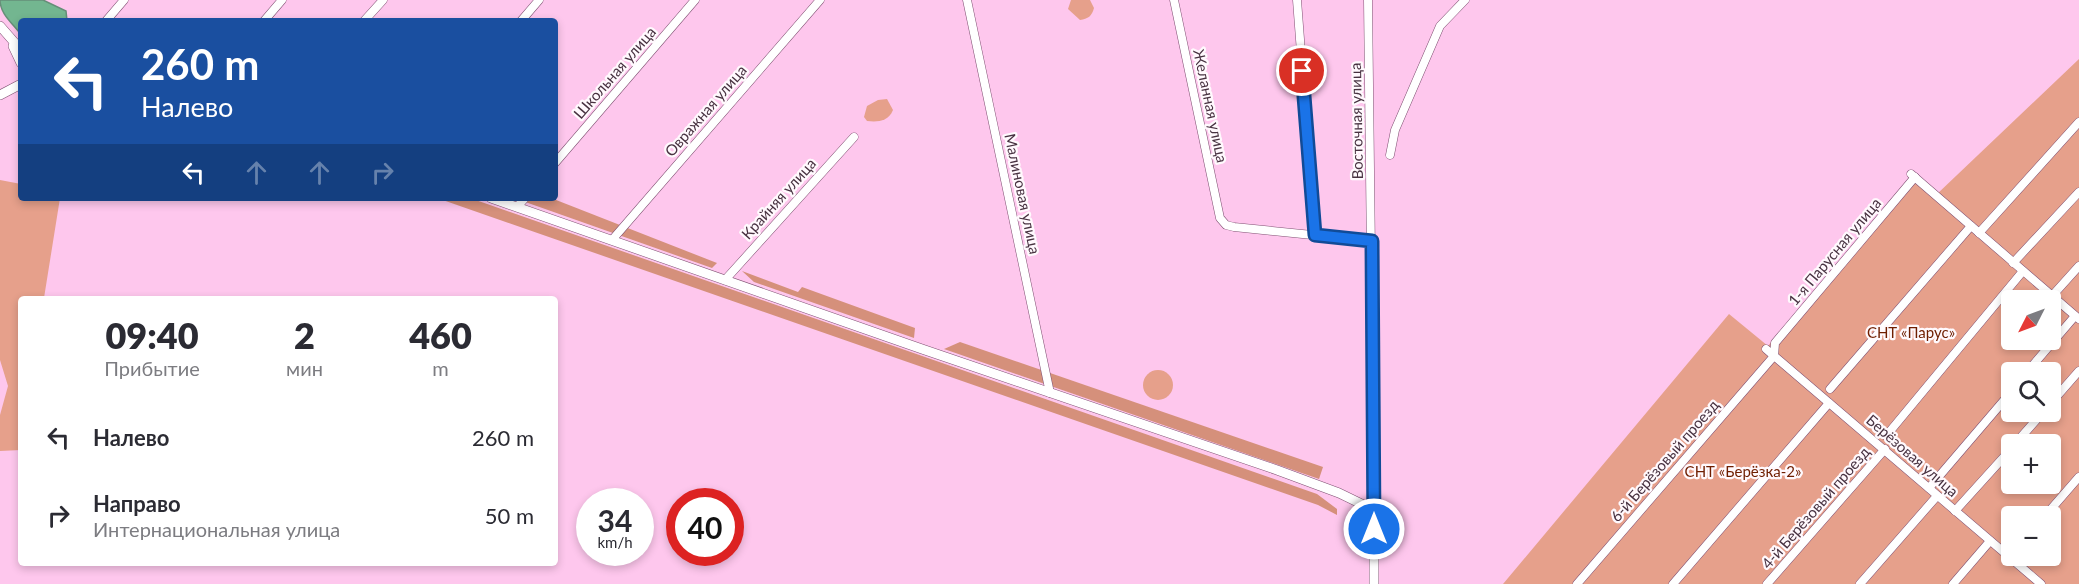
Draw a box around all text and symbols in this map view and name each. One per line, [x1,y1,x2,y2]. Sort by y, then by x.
street label: Школьная улица [569,23,659,122]
text: 260 m [141,39,259,89]
icon: left [42,42,120,120]
pin [1276,45,1327,96]
street label: Желанная улица [1190,47,1232,164]
icon: arrive [1285,54,1318,87]
street label: Овражная улица [661,61,750,160]
street label: Восточная улица [1346,62,1366,180]
text: Налево [141,90,233,123]
street label: Малиновая улица [1001,132,1045,256]
street label: Крайняя улица [737,154,819,242]
icon: left [177,156,210,189]
icon: ahead [240,156,273,189]
icon: ahead [303,156,336,189]
icon: right [366,156,399,189]
street label: 1-я Парусная улица [1784,194,1884,309]
north arrow [2001,290,2061,350]
map controls [2001,290,2061,566]
text: 09:40 [105,313,199,357]
text: 2 [294,313,315,357]
text: 460 [409,313,472,357]
park label: СНТ «Парус» [1867,323,1955,341]
text: Прибытие [104,356,200,380]
text: мин [286,356,323,380]
text: m [432,356,449,380]
button: search [2001,362,2061,422]
street label: 6-й Берёзовый проезд [1606,396,1722,525]
street label: Берёзовая улица [1863,410,1962,500]
icon: left [42,421,75,454]
text: Налево [93,424,169,451]
text: 260 m [472,424,534,451]
button: + [2001,434,2061,494]
street label: 4-й Берёзовый проезд [1757,443,1873,572]
park label: СНТ «Берёзка-2» [1685,462,1801,480]
speed limit sign: 40 [666,488,744,566]
text: Направо [93,490,181,517]
position arrow [1342,497,1406,561]
icon: right [42,499,75,532]
text: 50 m [485,502,534,529]
text: 34 [598,502,632,538]
button: − [2001,506,2061,566]
text: Интернациональная улица [93,517,340,541]
text: km/h [597,533,633,551]

